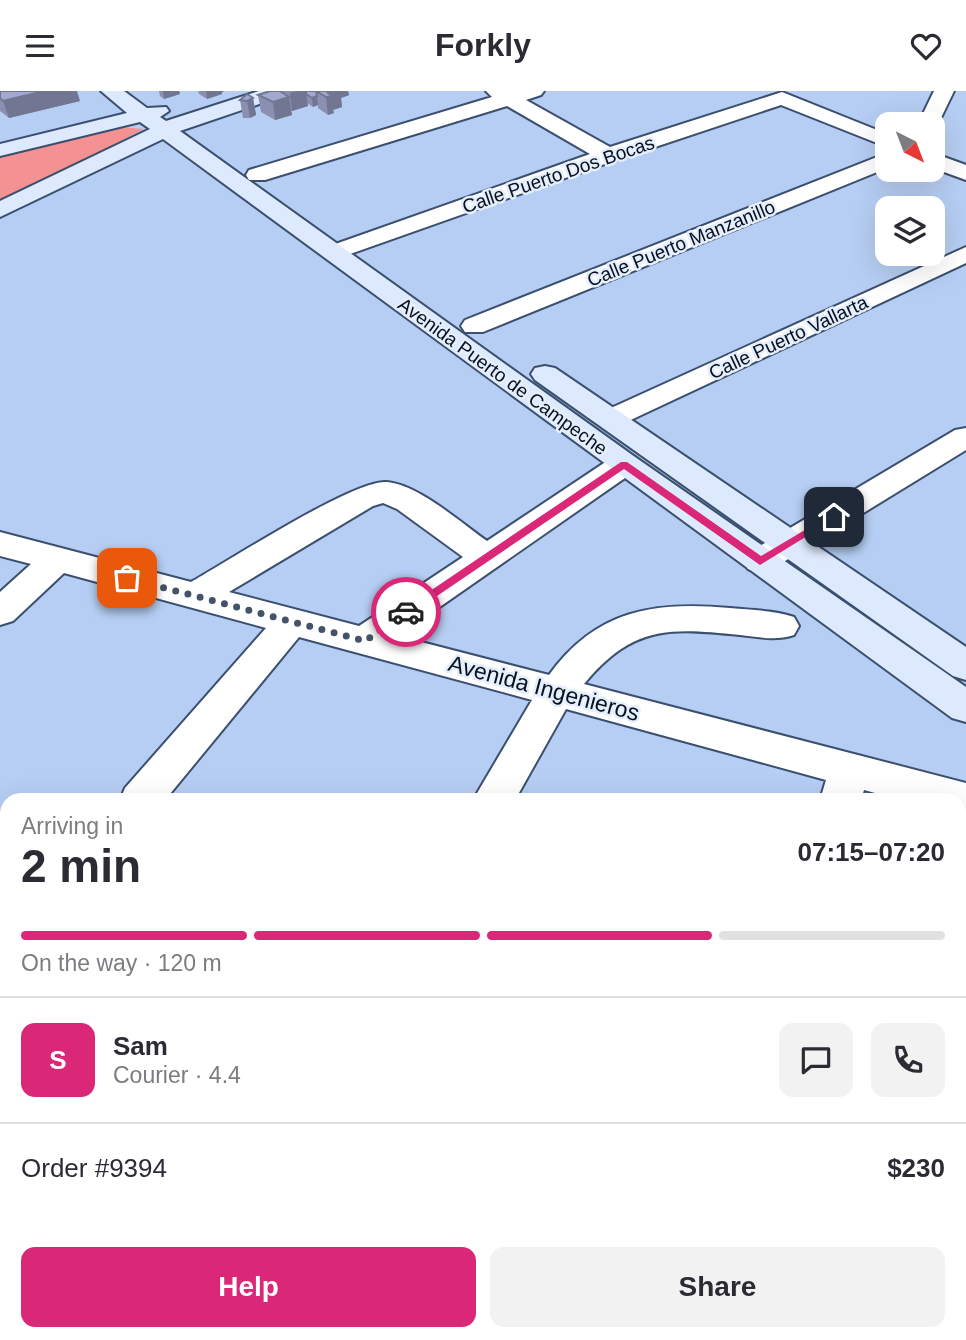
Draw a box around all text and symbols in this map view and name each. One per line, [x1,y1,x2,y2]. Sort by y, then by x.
icon: menu [21,27,59,65]
text: Forkly [435,27,531,63]
icon: heart [907,27,945,65]
north arrow [875,112,945,182]
map controls [875,112,945,266]
street label: Calle Puerto Dos Bocas [459,132,657,217]
street label: Calle Puerto Manzanillo [584,196,778,291]
button: layers [875,196,945,266]
street label: Calle Puerto Vallarta [705,291,871,383]
street label: Avenida Puerto de Campeche [394,294,611,459]
pin [804,487,864,547]
icon: home [815,498,853,536]
pin [97,548,157,608]
icon: bag [108,559,146,597]
courier [371,577,441,647]
icon: car [387,593,425,631]
street label: Avenida Ingenieros [446,650,642,726]
text: Arriving in [21,813,123,839]
text: 07:15–07:20 [798,837,945,867]
text: 2 min [21,840,141,892]
text: On the way · 120 m [21,950,222,976]
button: chat [779,1023,853,1097]
button: phone [871,1023,945,1097]
text: Sam [113,1031,168,1061]
text: S [49,1045,67,1075]
text: Courier · 4.4 [113,1062,241,1088]
text: Order #9394 [21,1153,167,1183]
text: $230 [887,1153,945,1183]
button: Help [21,1247,476,1327]
button: Share [490,1247,945,1327]

